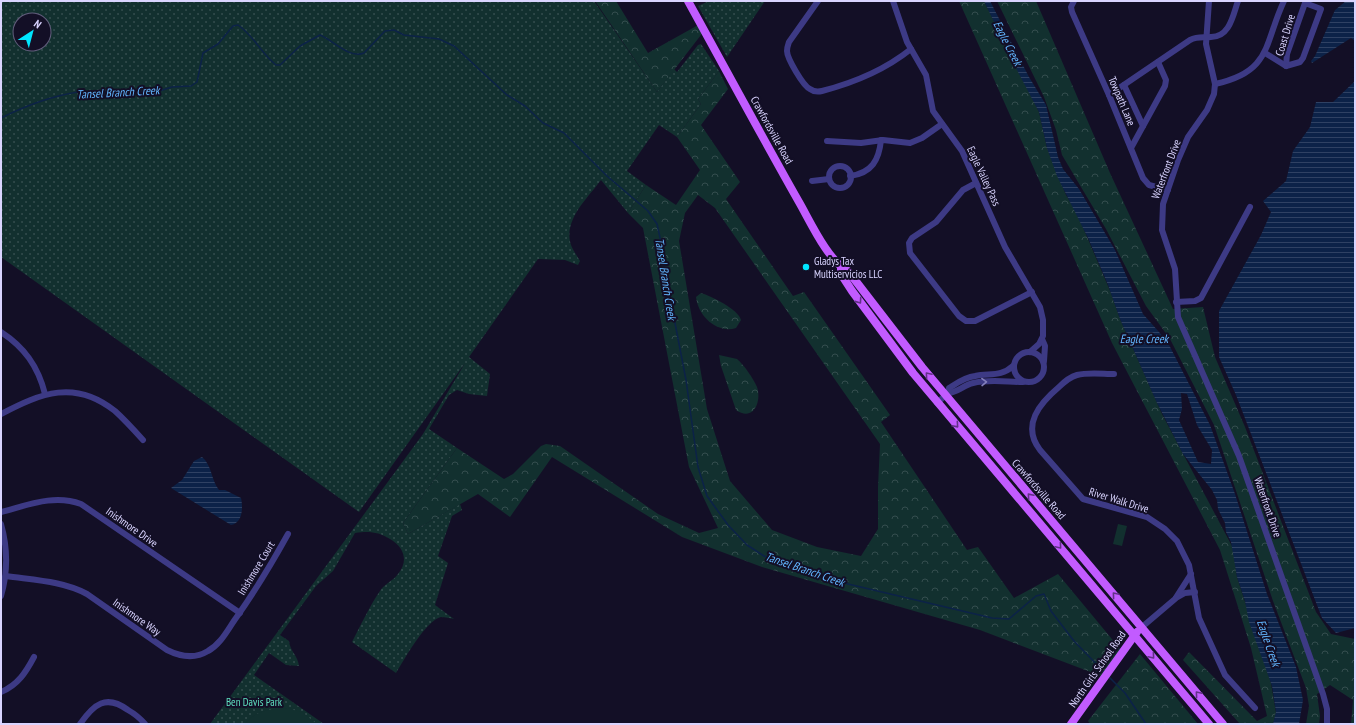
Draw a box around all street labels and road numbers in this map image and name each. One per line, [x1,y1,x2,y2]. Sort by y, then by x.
street label: Coast Drive [1272,12,1298,58]
street label: Towpath Lane [1105,74,1139,128]
street label: Crawfordsville Road [748,94,796,166]
street label: Waterfront Drive [1148,137,1184,201]
street label: Eagle Valley Pass [964,144,1004,208]
street label: Crawfordsville Road [1009,456,1069,522]
street label: Waterfront Drive [1251,475,1285,539]
street label: River Walk Drive [1087,484,1151,516]
street label: Inishmore Drive [103,504,161,550]
street label: Inishmore Court [234,538,278,598]
street label: Inishmore Way [110,595,164,639]
street label: North Girls School Road [1065,628,1129,710]

